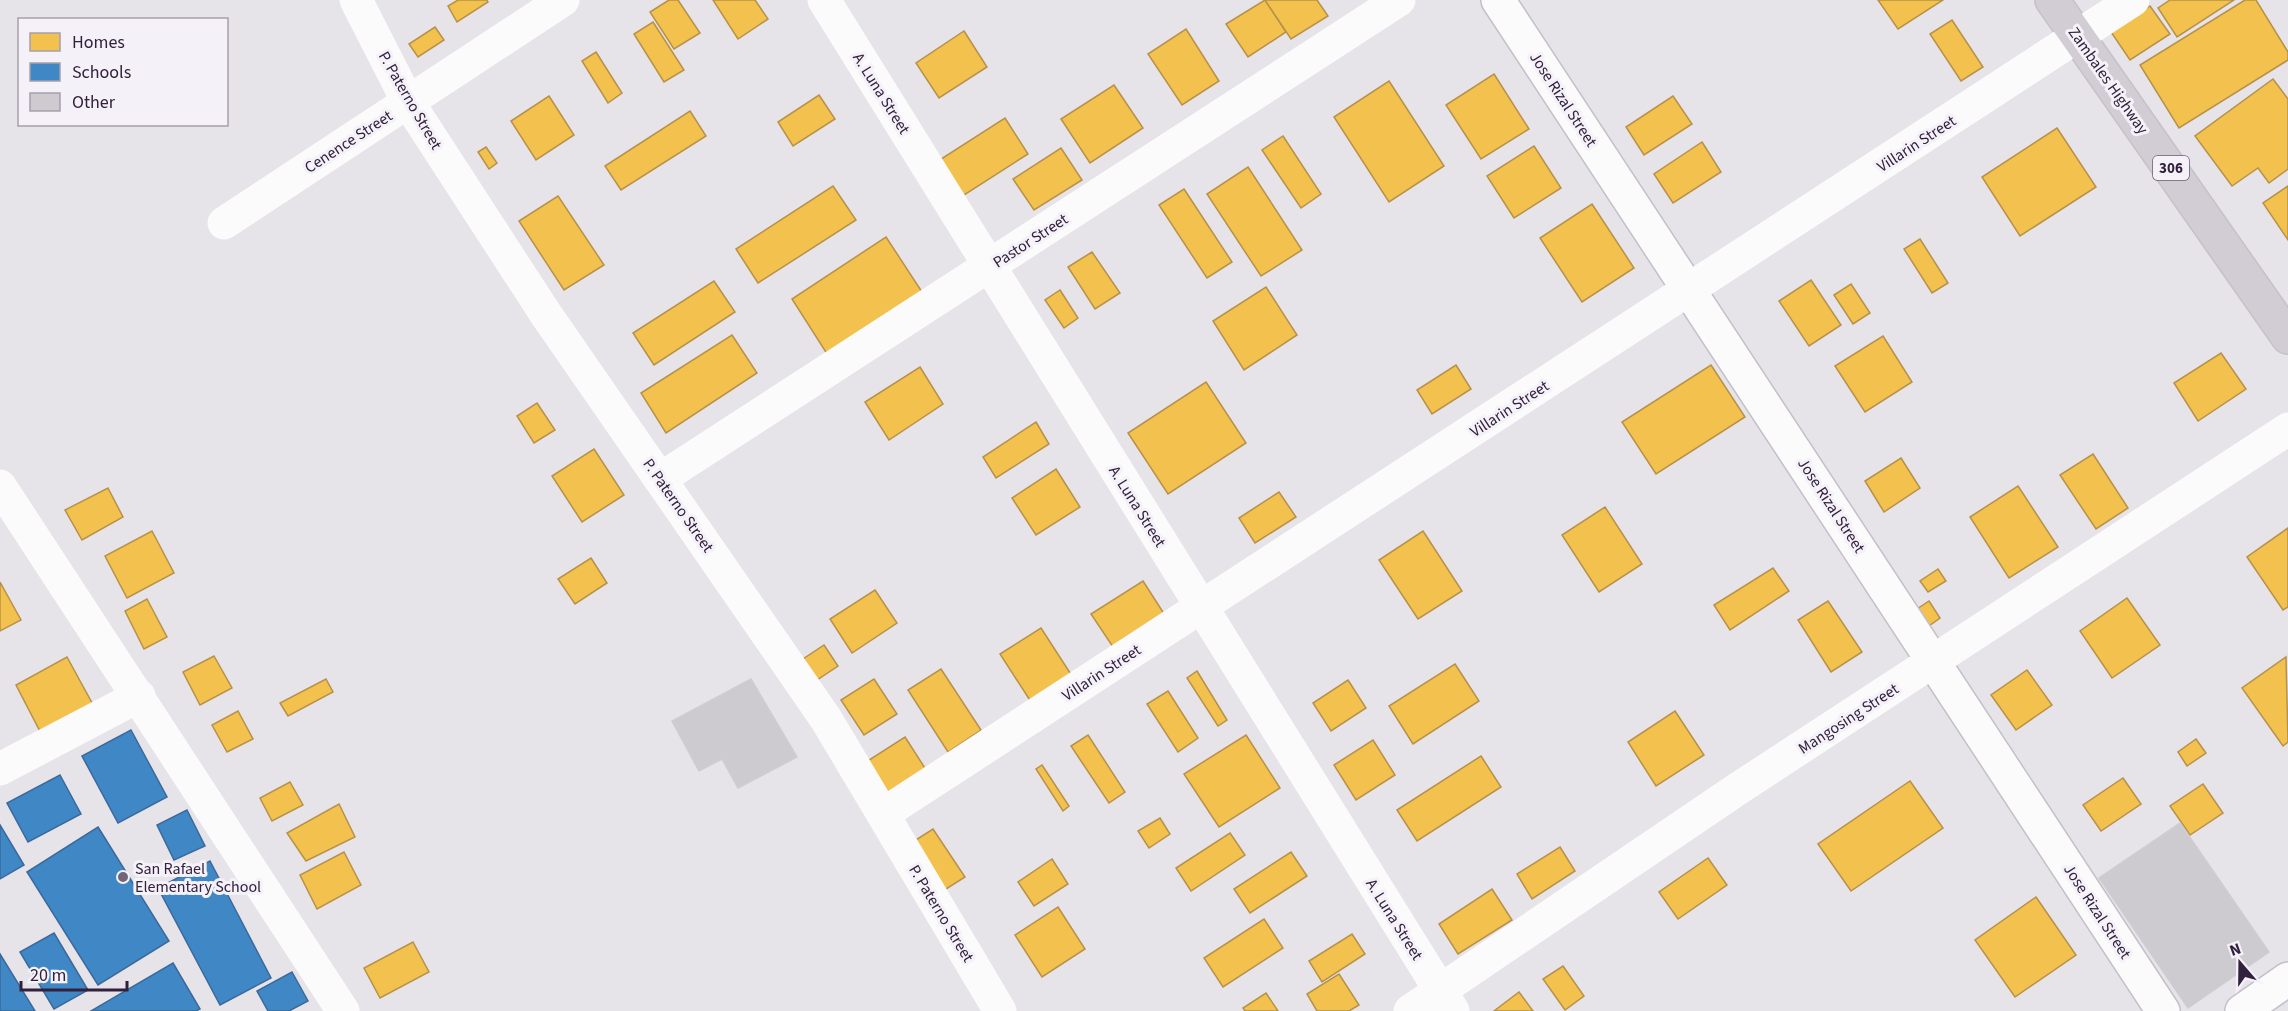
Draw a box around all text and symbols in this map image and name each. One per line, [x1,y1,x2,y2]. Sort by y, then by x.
legend [18,18,228,126]
street label: Zambales Highway [2063,23,2154,139]
text: Homes [72,30,125,55]
street label: P. Paterno Street [373,47,447,154]
street label: Jose Rizal Street [1524,48,1602,152]
street label: A. Luna Street [847,49,915,139]
text: Schools [72,60,131,85]
text: Other [72,90,116,115]
street label: Cenence Street [300,105,397,178]
street label: Villarin Street [1873,110,1961,178]
road number: 306 [2153,156,2189,180]
street label: Pastor Street [989,208,1073,273]
street label: Villarin Street [1466,375,1554,443]
street label: P. Paterno Street [638,454,719,557]
street label: Jose Rizal Street [1792,454,1870,558]
street label: A. Luna Street [1103,462,1171,552]
street label: Villarin Street [1058,639,1146,707]
street label: Mangosing Street [1794,678,1904,760]
place label: San Rafael Elementary School [135,858,261,898]
street label: Jose Rizal Street [2058,860,2136,964]
street label: P. Paterno Street [903,861,979,967]
marker: San Rafael Elementary School [116,870,130,884]
street label: A. Luna Street [1360,875,1428,965]
north arrow [2210,933,2270,993]
text: N [2226,938,2244,962]
scale bar [21,954,128,992]
text: 20 m [30,963,66,988]

